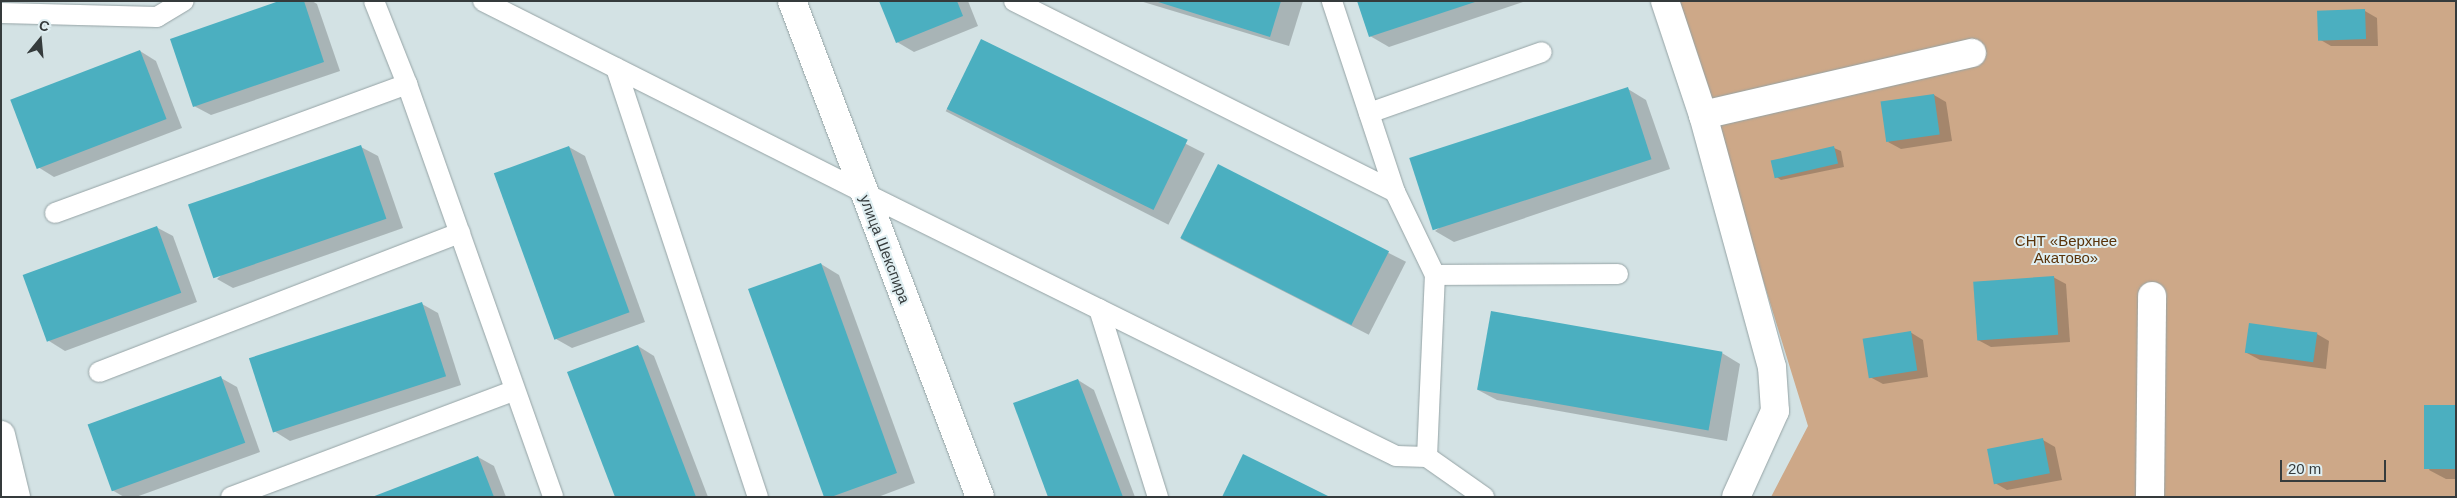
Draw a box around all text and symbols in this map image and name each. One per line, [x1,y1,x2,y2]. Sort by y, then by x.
north arrow [15,15,65,65]
text: С [37,17,52,35]
street label: улица Шекспира [856,192,914,306]
park label: СНТ «Верхнее Акатово» [2015,231,2117,266]
scale bar [2282,450,2388,482]
text: 20 m [2288,460,2321,477]

